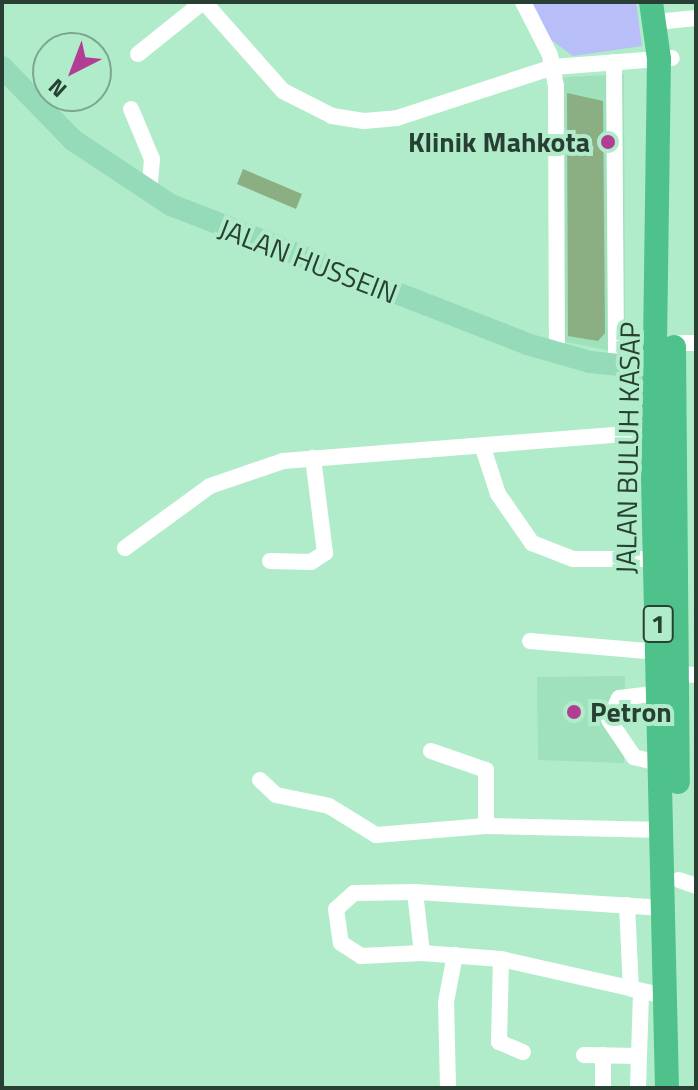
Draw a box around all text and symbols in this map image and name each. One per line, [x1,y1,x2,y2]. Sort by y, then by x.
north arrow [32,32,112,112]
text: N [40,71,74,106]
place label: Klinik Mahkota [408,125,590,159]
marker: Klinik Mahkota [597,131,619,153]
street label: JALAN HUSSEIN [214,212,402,310]
street label: JALAN BULUH KASAP [609,322,647,574]
road number: 1 [642,602,674,646]
place label: Petron [590,695,672,729]
marker: Petron [565,703,583,721]

